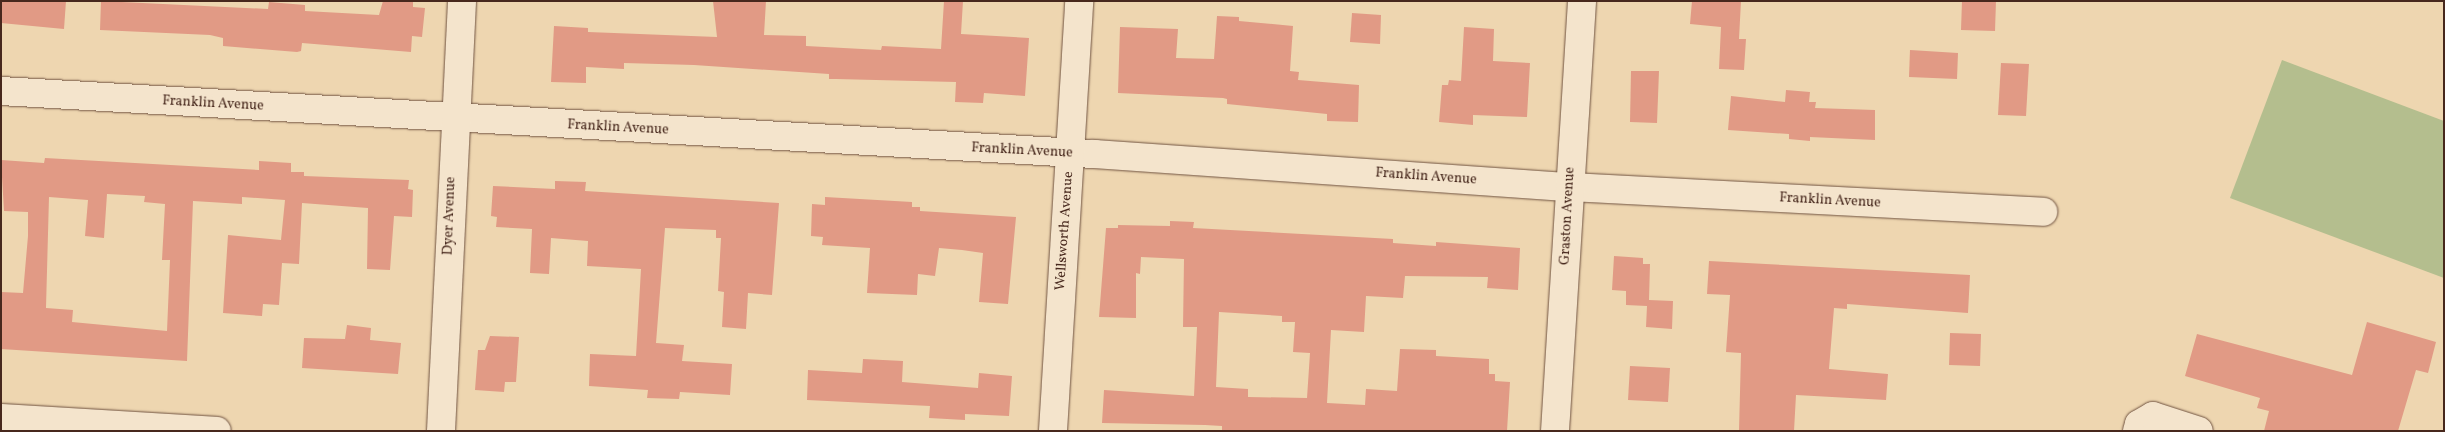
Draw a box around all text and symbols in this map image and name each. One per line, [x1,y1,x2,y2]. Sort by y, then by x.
street label: Franklin Avenue [162,93,264,115]
street label: Franklin Avenue [567,117,669,139]
street label: Franklin Avenue [971,140,1073,162]
street label: Franklin Avenue [1375,165,1477,189]
street label: Graston Avenue [1557,167,1579,265]
street label: Wellsworth Avenue [1052,171,1078,291]
street label: Dyer Avenue [440,176,460,256]
street label: Franklin Avenue [1779,190,1881,212]

